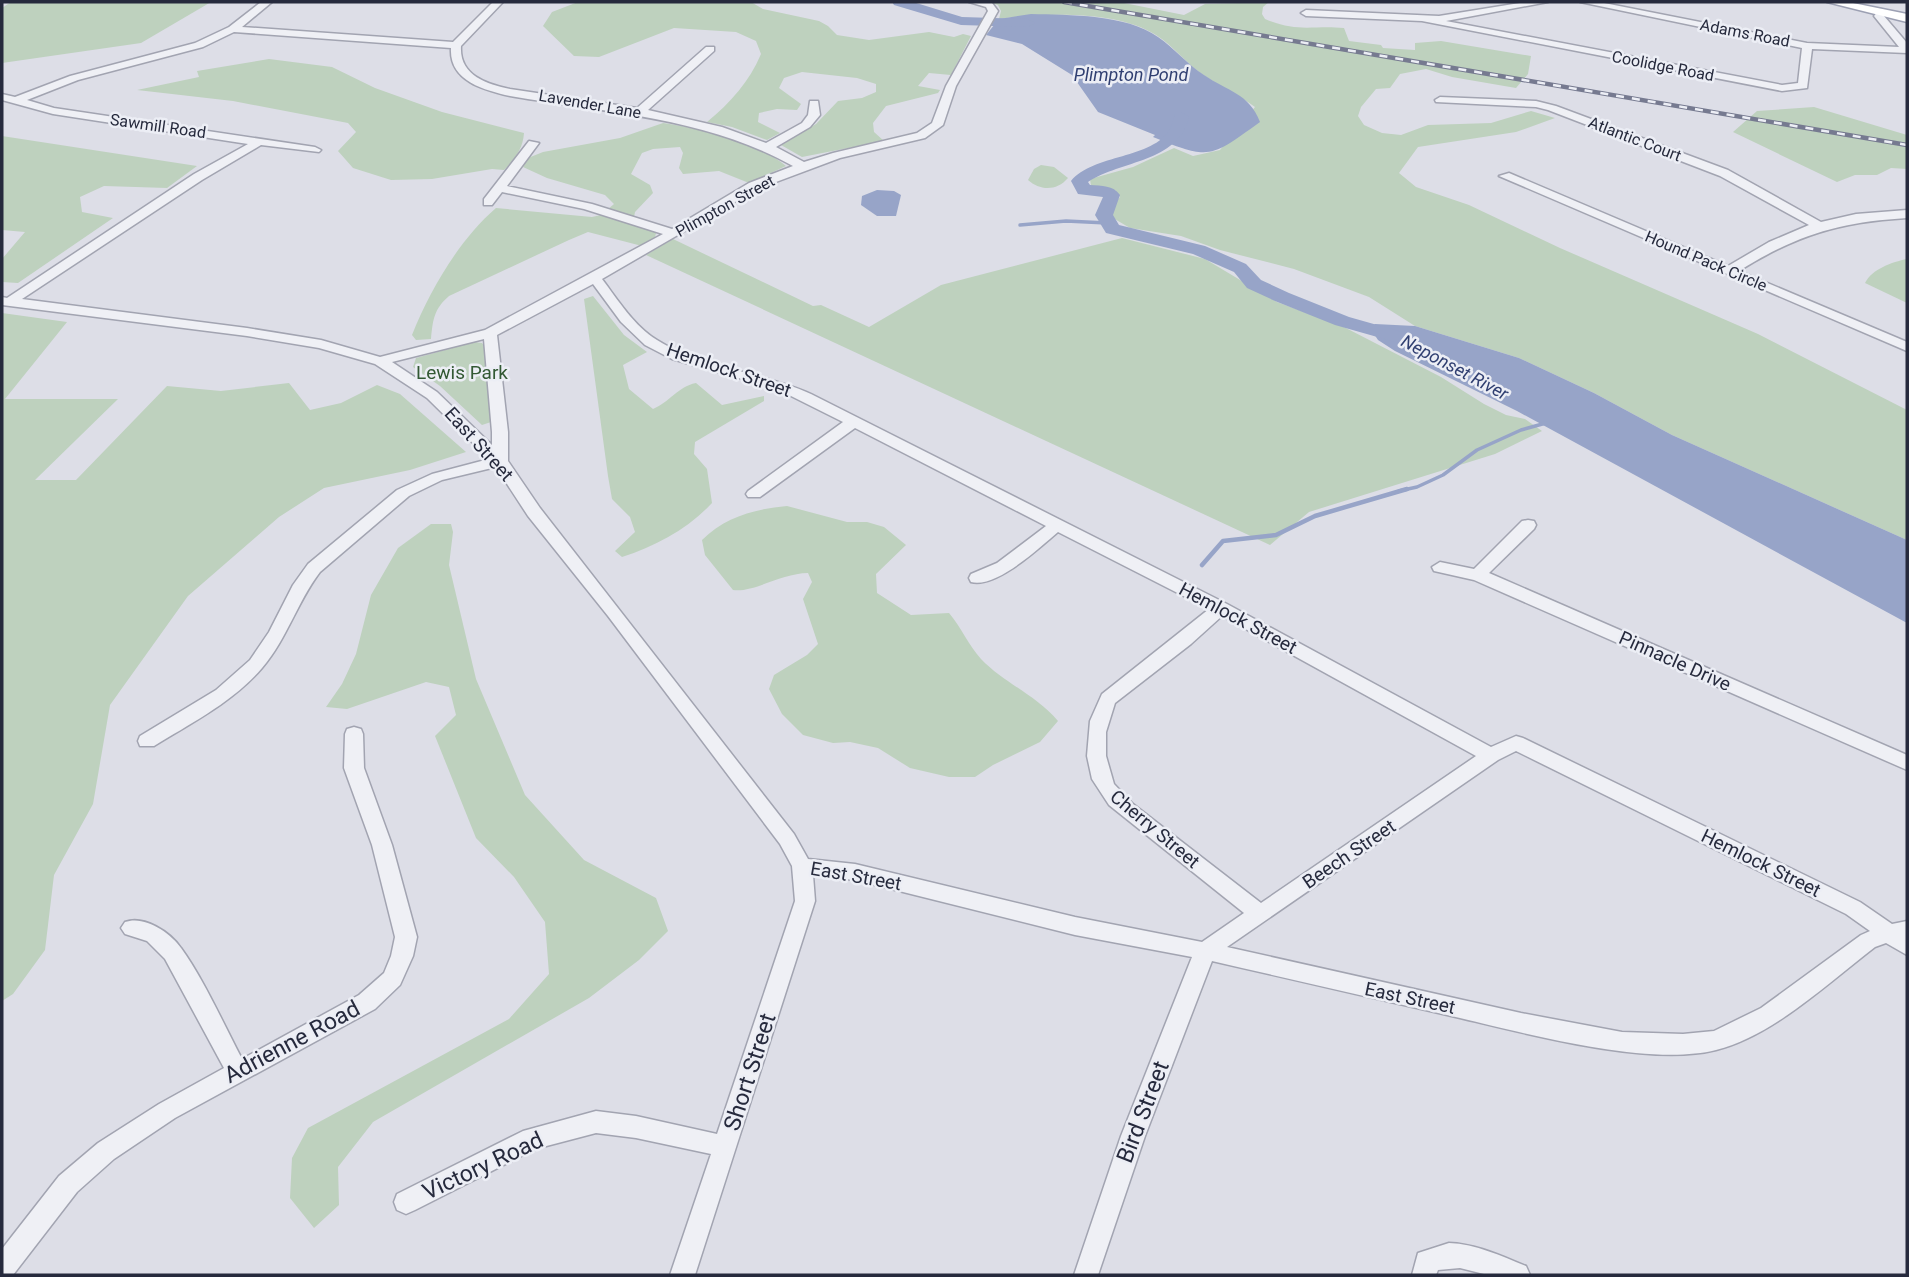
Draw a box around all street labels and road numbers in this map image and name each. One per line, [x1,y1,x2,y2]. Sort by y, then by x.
street label: Adams Road [1698,15,1792,51]
street label: Coolidge Road [1610,47,1716,85]
street label: Lavender Lane [537,86,643,122]
street label: Sawmill Road [109,110,207,142]
street label: Atlantic Court [1586,113,1684,165]
street label: Plimpton Street [672,171,778,241]
street label: Hound Pack Circle [1642,227,1770,295]
street label: Hemlock Street [664,338,794,402]
street label: East Street [440,402,518,486]
street label: Hemlock Street [1175,577,1301,659]
street label: Pinnacle Drive [1616,626,1734,696]
street label: Cherry Street [1106,785,1204,873]
street label: Beech Street [1298,814,1400,894]
street label: Hemlock Street [1697,824,1825,902]
street label: East Street [809,857,903,895]
street label: East Street [1363,977,1457,1019]
street label: Adrienne Road [220,995,364,1089]
street label: Short Street [718,1010,782,1134]
street label: Bird Street [1111,1057,1175,1167]
street label: Victory Road [418,1126,548,1206]

